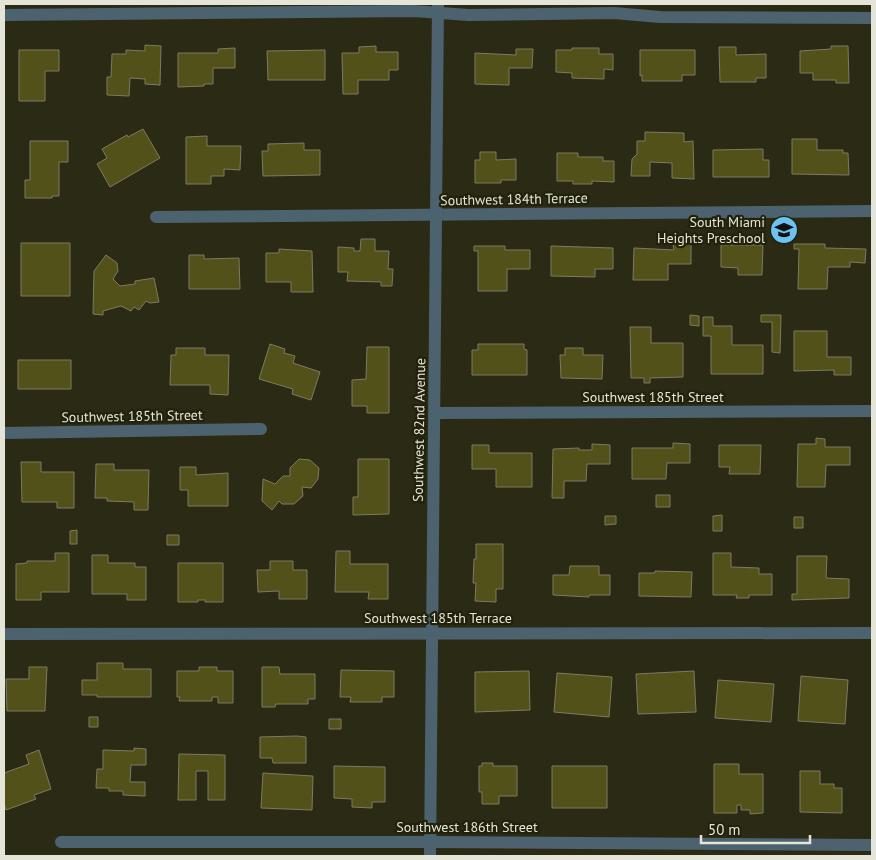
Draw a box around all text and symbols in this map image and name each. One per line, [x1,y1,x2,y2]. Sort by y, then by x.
street label: Southwest 184th Terrace [440,189,588,209]
place label: South Miami Heights Preschool [657,213,765,247]
school or university icon: South Miami Heights Preschool [769,215,799,245]
street label: Southwest 82nd Avenue [409,358,429,502]
street label: Southwest 185th Street [582,388,724,406]
street label: Southwest 185th Street [61,406,203,426]
street label: Southwest 185th Terrace [364,609,512,627]
scale bar [701,812,810,844]
street label: Southwest 186th Street [396,818,538,836]
text: 50 m [708,820,741,839]

